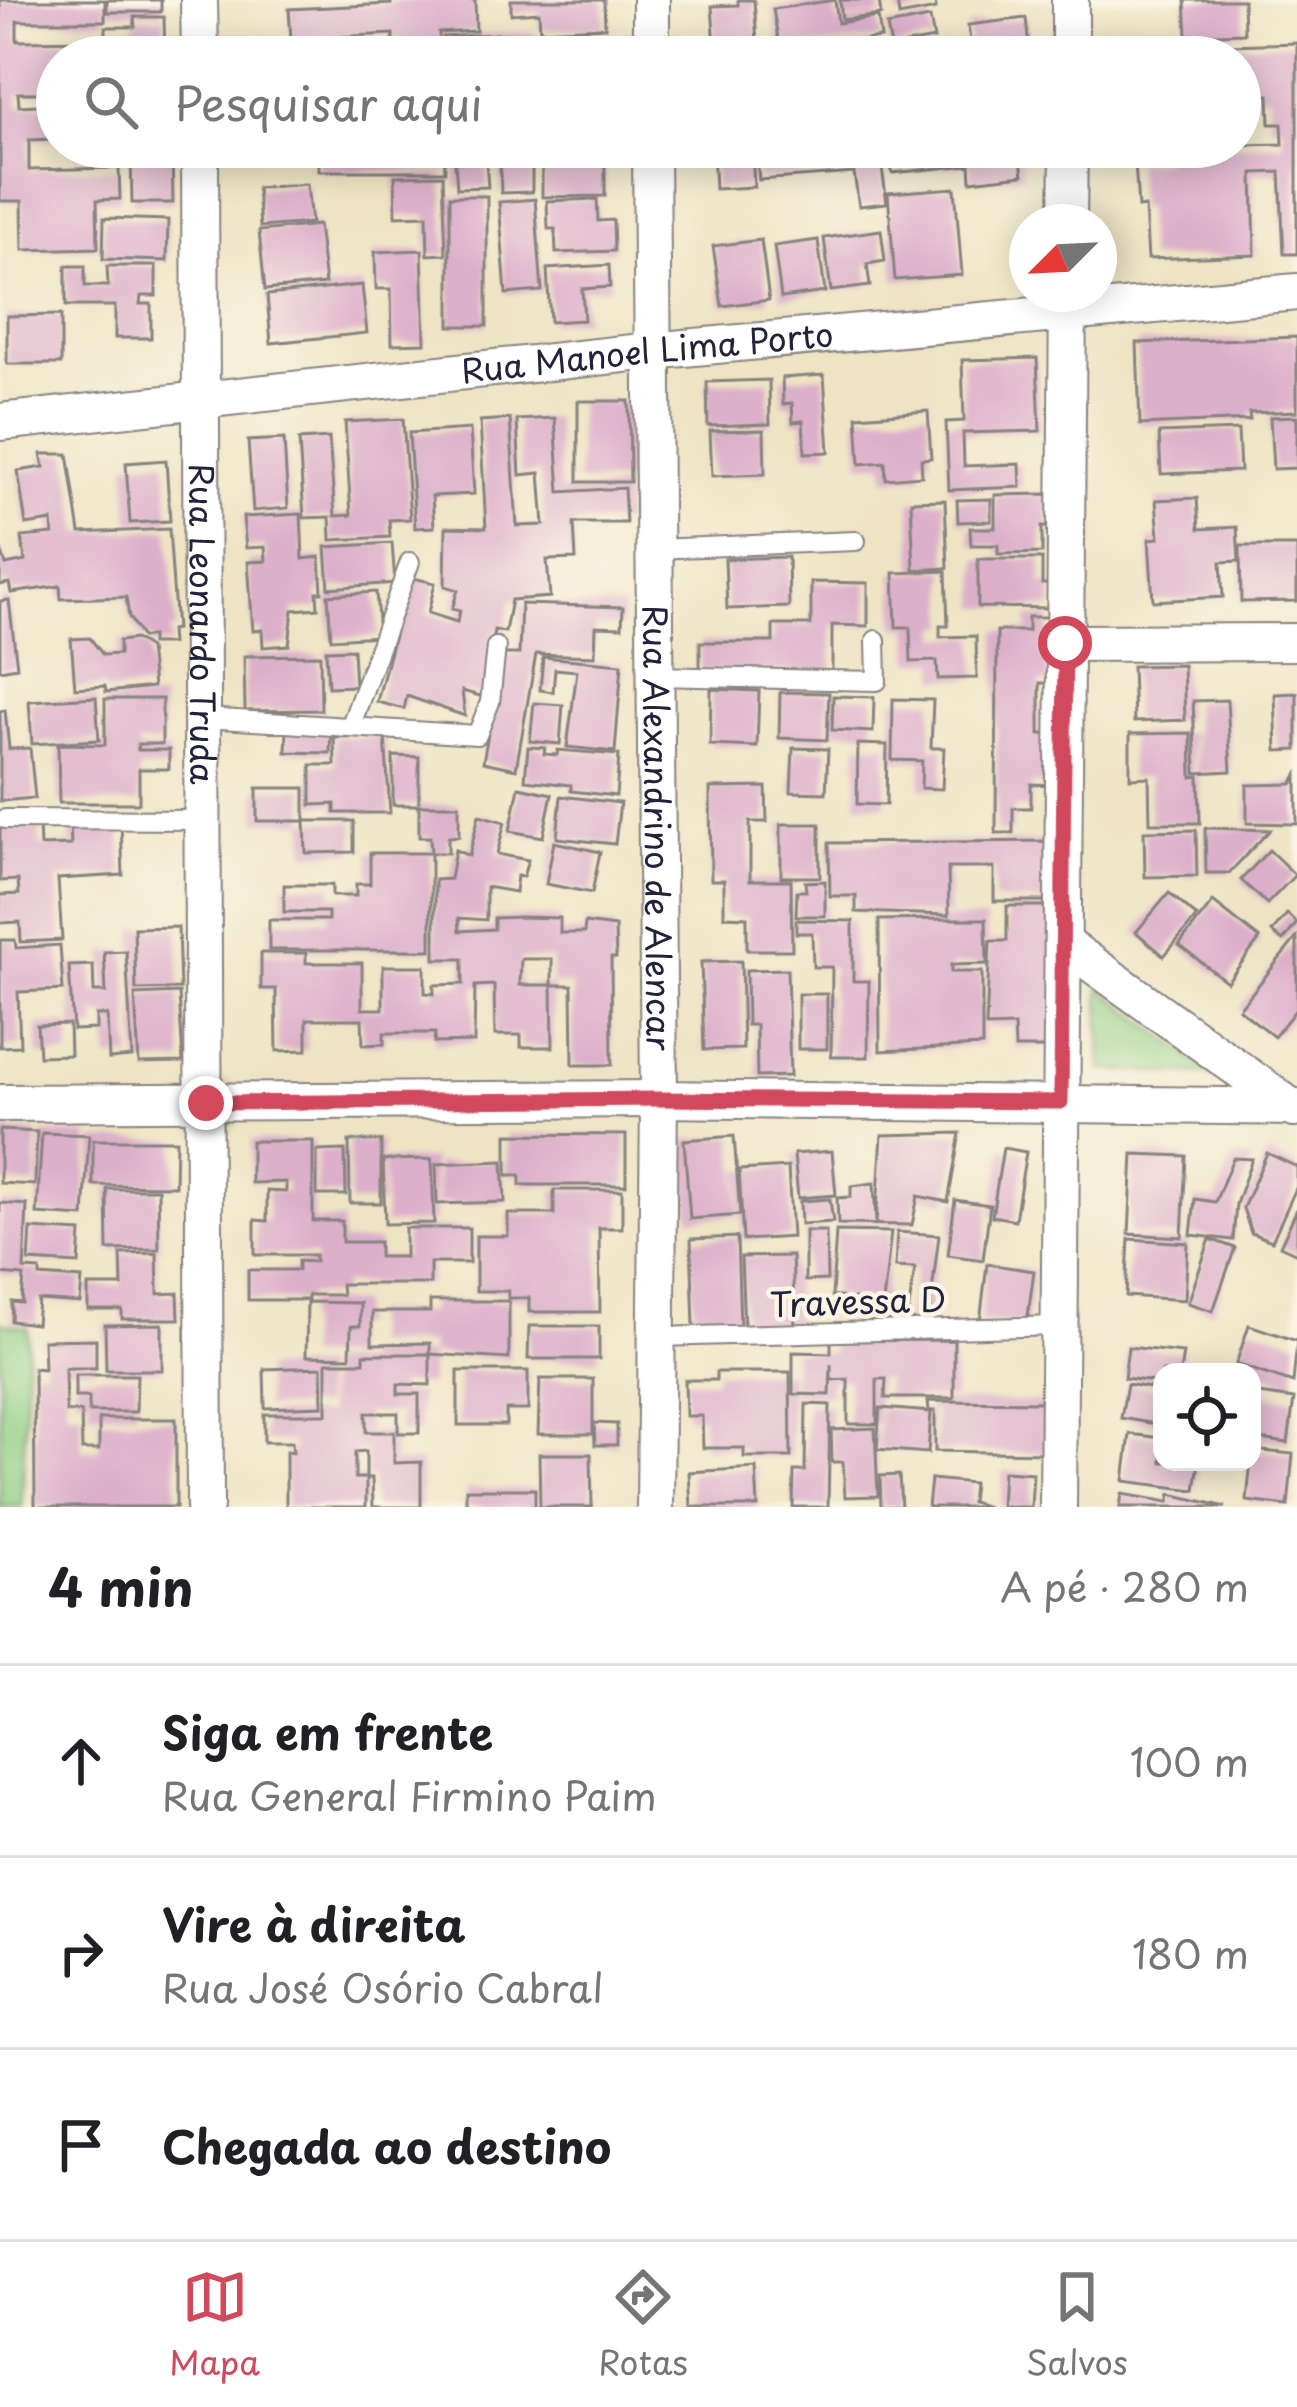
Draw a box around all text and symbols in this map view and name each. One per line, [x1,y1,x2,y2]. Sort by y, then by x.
search box [36,36,1261,168]
text: Pesquisar aqui [174,68,483,136]
icon: search [78,69,144,135]
north arrow [1009,204,1117,312]
street label: Rua Manoel Lima Porto [459,307,835,395]
street label: Rua Leonardo Truda [178,463,229,785]
street label: Rua Alexandrino de Alencar [632,605,686,1051]
route start [1038,616,1092,670]
route end [179,1076,233,1130]
street label: Travessa D [769,1272,947,1328]
map controls [1153,1363,1261,1471]
button: locate [1153,1363,1261,1471]
text: 4 min [48,1547,193,1624]
text: A pé · 280 m [1000,1556,1249,1615]
text: Siga em frente [162,1697,493,1765]
icon: ahead [48,1728,114,1794]
text: 100 m [1130,1731,1249,1790]
text: Rua General Firmino Paim [162,1765,657,1824]
text: Vire à direita [162,1889,466,1957]
icon: right [48,1920,114,1986]
text: 180 m [1132,1923,1249,1982]
text: Rua José Osório Cabral [162,1957,603,2016]
text: Chegada ao destino [162,2111,611,2179]
icon: arrive [48,2112,114,2178]
tab: Mapa [169,2264,260,2386]
tab: Rotas [598,2264,688,2386]
tab: Salvos [1026,2264,1128,2386]

